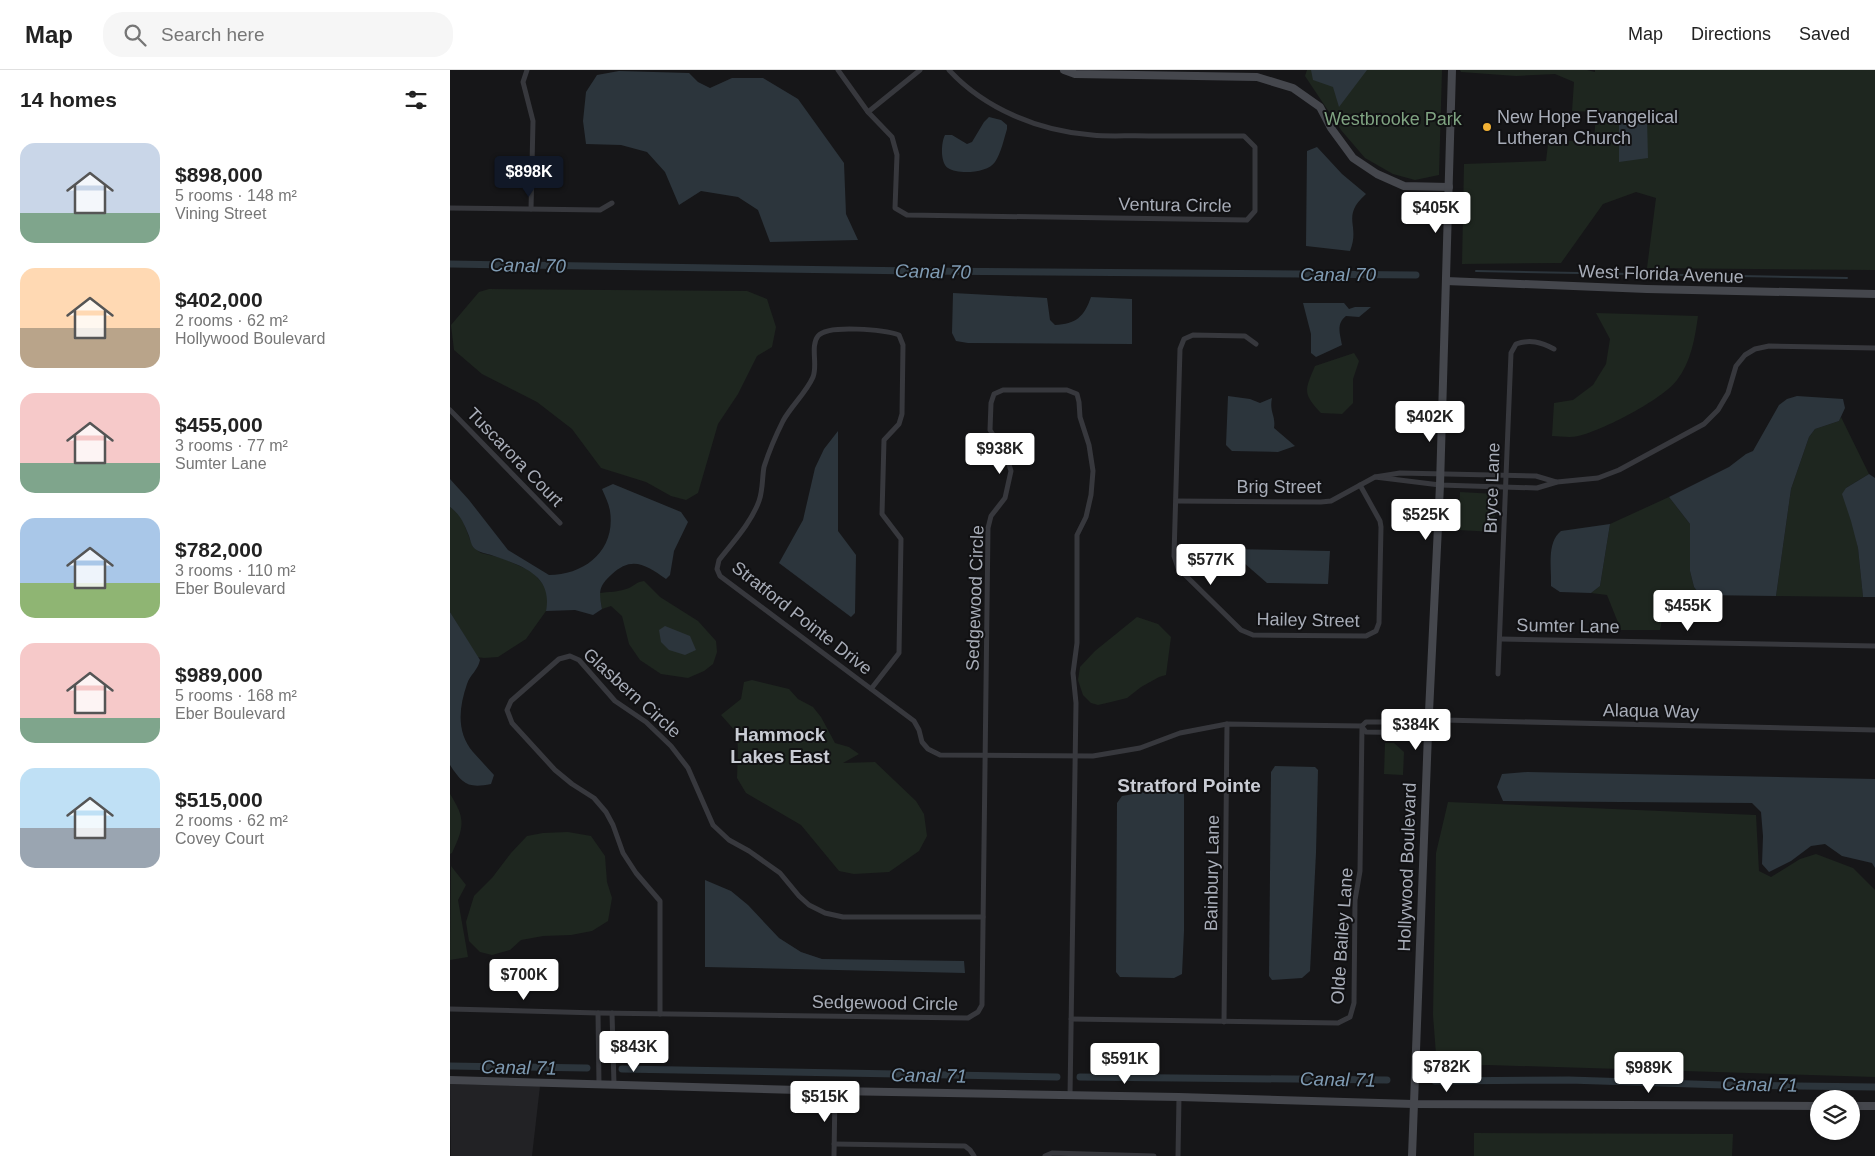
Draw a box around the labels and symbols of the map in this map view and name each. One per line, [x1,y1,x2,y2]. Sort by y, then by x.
place label: New Hope Evangelical Lutheran Church [1497,107,1678,148]
park label: Westbrooke Park [1324,109,1463,129]
marker: New Hope Evangelical Lutheran Church [1481,121,1493,133]
pin: $898K [494,156,564,198]
pin: $405K [1401,191,1471,234]
street label: Ventura Circle [1118,194,1232,216]
water label: Canal 70 [490,254,567,277]
water label: Canal 70 [895,260,972,283]
street label: West Florida Avenue [1578,261,1744,287]
water label: Canal 70 [1300,264,1376,285]
pin: $402K [1395,400,1465,443]
street label: Tuscarora Court [463,404,567,510]
pin: $938K [965,432,1035,475]
street label: Bryce Lane [1480,442,1504,534]
street label: Brig Street [1236,477,1322,497]
pin: $525K [1391,498,1461,541]
street label: Sedgewood Circle [962,525,988,671]
pin: $577K [1176,544,1246,586]
street label: Stratford Pointe Drive [728,557,876,679]
pin: $455K [1653,590,1723,632]
street label: Hailey Street [1256,609,1360,631]
street label: Sumter Lane [1516,615,1620,637]
street label: Glasbern Circle [579,644,685,742]
street label: Alaqua Way [1603,700,1699,722]
pin: $384K [1381,708,1451,751]
district label: Hammock Lakes East [730,724,830,767]
district label: Stratford Pointe [1117,775,1261,796]
street label: Hollywood Boulevard [1394,782,1420,952]
street label: Bainbury Lane [1201,815,1223,931]
street label: Olde Bailey Lane [1327,867,1357,1005]
pin: $700K [489,958,559,1001]
street label: Sedgewood Circle [812,992,958,1014]
pin: $843K [599,1030,669,1073]
pin: $591K [1090,1042,1160,1085]
pin: $782K [1412,1050,1482,1093]
pin: $989K [1614,1052,1684,1094]
water label: Canal 71 [481,1056,557,1079]
water label: Canal 71 [891,1064,967,1087]
water label: Canal 71 [1300,1068,1376,1091]
water label: Canal 71 [1722,1073,1798,1096]
pin: $515K [790,1080,860,1123]

